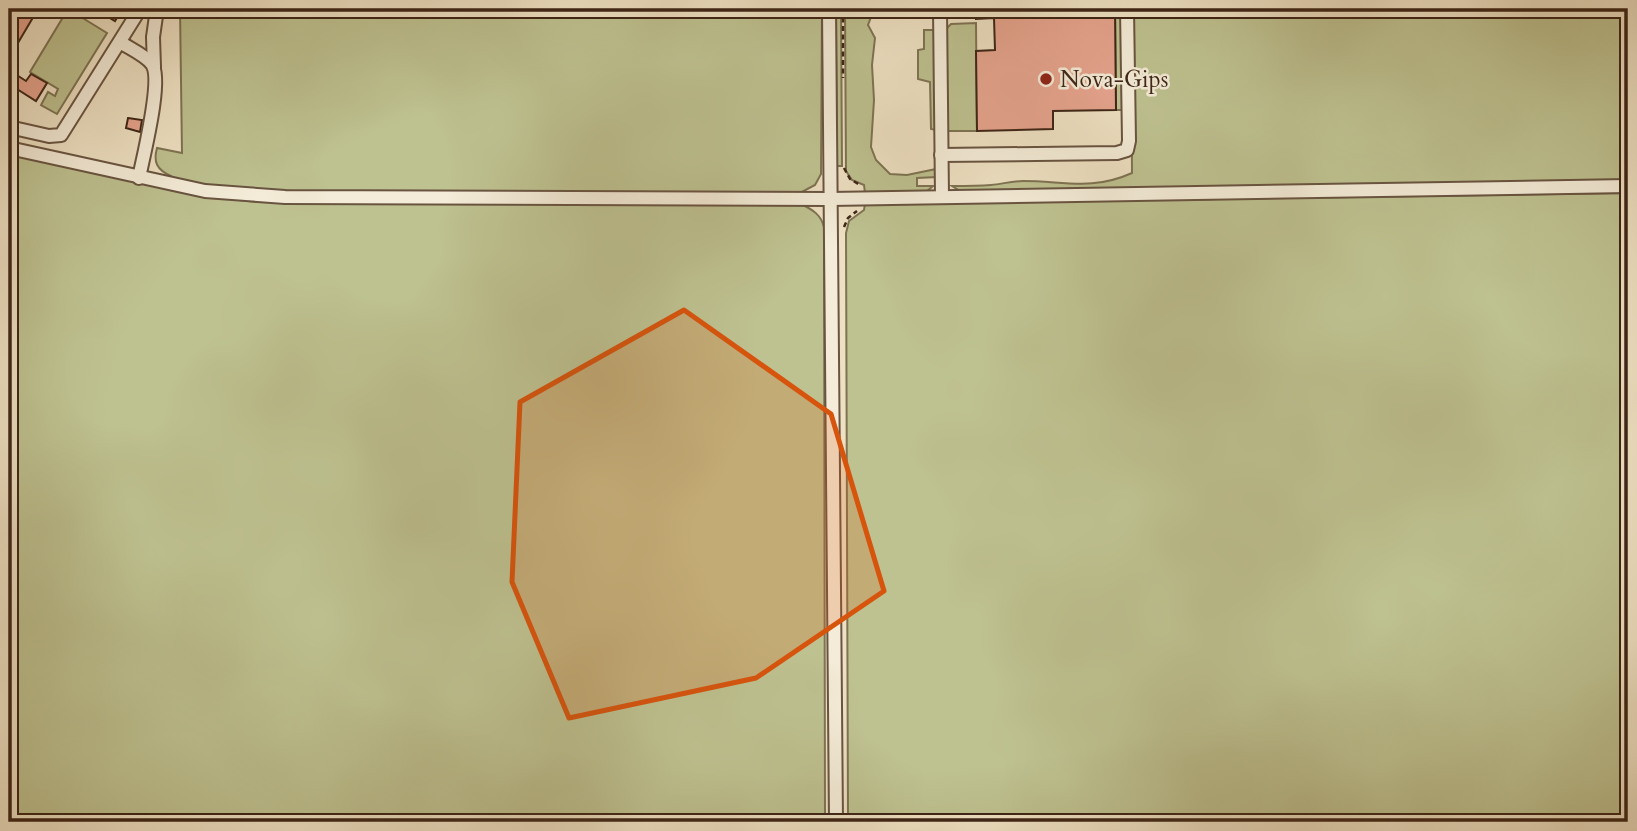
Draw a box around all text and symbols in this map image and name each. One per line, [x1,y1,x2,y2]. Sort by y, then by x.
place label: Nova-Gips [1060,64,1169,95]
marker: Nova-Gips [1038,71,1054,87]

